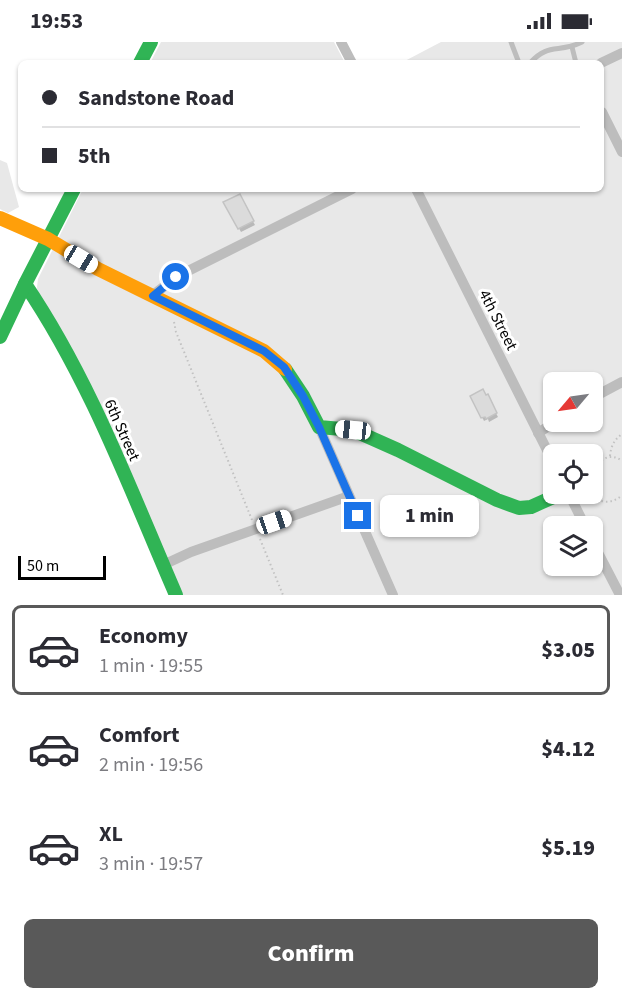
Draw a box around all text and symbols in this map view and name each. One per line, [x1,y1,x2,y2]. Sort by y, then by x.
text: 19:53 [30,5,83,37]
text: Sandstone Road [78,82,234,114]
text: 5th [78,140,111,172]
car [61,242,101,276]
route start [162,263,189,290]
street label: 4th Street [473,286,523,355]
north arrow [543,372,603,432]
map controls [543,372,603,576]
street label: 6th Street [99,396,146,465]
car [334,419,372,441]
button: locate [543,444,603,504]
callout: 1 min [379,495,478,537]
route end [344,502,371,529]
text: 1 min [405,502,454,530]
car [254,508,294,536]
button: layers [543,516,603,576]
scale bar [18,553,106,580]
text: 50 m [27,555,59,577]
text: Economy [99,620,188,652]
icon: car [27,623,81,677]
text: $3.05 [541,634,595,666]
text: 1 min · 19:55 [99,652,203,680]
text: Comfort [99,719,180,751]
icon: car [27,722,81,776]
text: $4.12 [541,733,595,765]
text: 2 min · 19:56 [99,751,203,779]
text: XL [99,818,123,850]
icon: car [27,821,81,875]
text: $5.19 [541,832,595,864]
text: 3 min · 19:57 [99,850,203,878]
button: Confirm [24,919,598,988]

